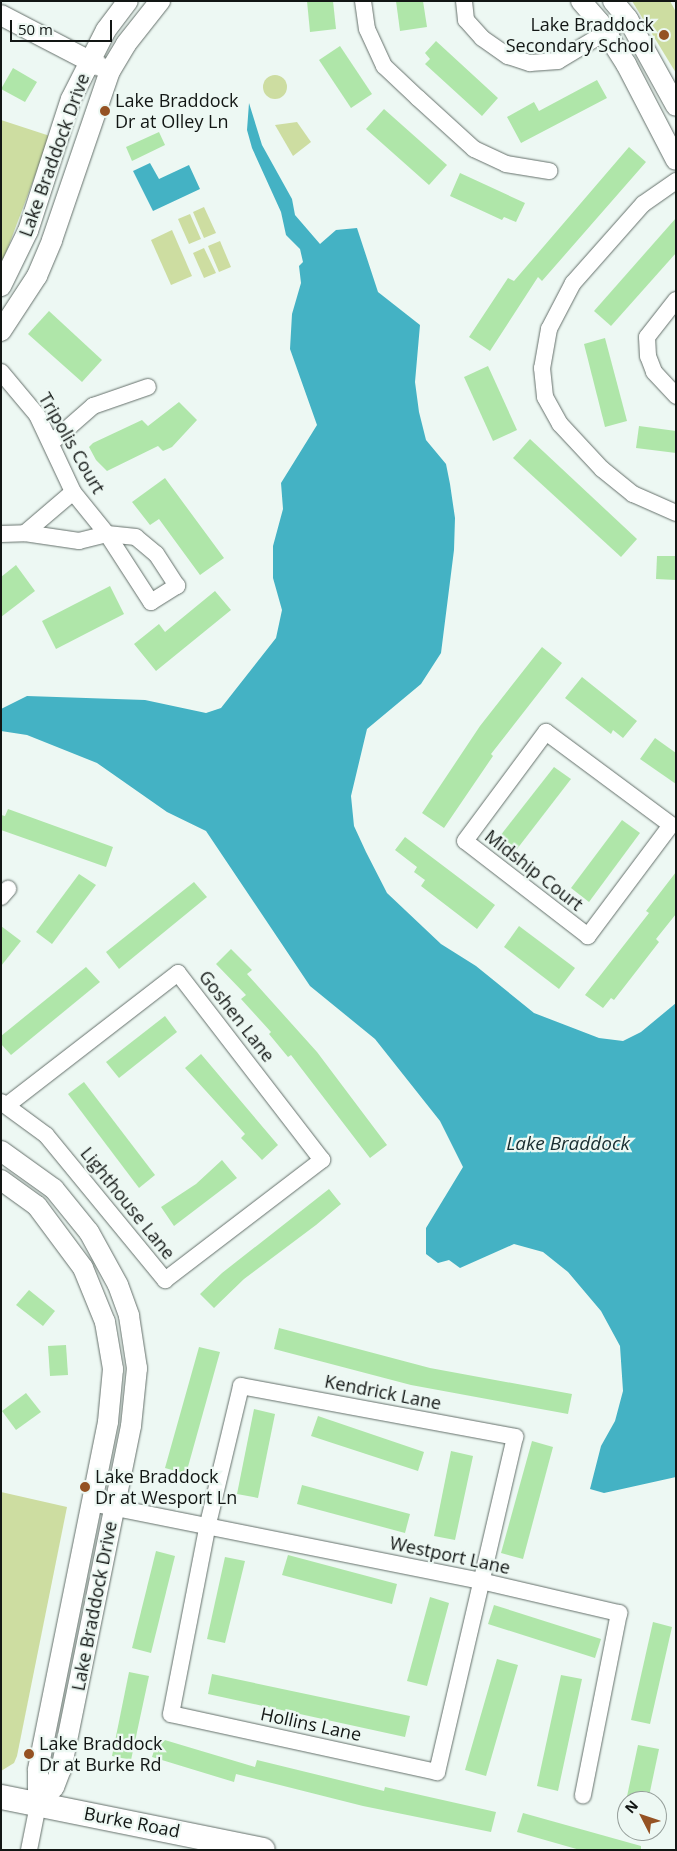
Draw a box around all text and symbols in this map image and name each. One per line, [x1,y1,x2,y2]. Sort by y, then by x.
scale bar [12,10,115,42]
place label: Lake Braddock Secondary School [506,14,654,56]
text: 50 m [18,19,53,39]
marker: Lake Braddock Secondary School [658,29,670,41]
street label: Lake Braddock Drive [14,70,94,240]
place label: Lake Braddock Dr at Olley Ln [115,90,239,132]
marker: Lake Braddock Dr at Olley Ln [99,105,111,117]
street label: Tripolis Court [34,389,110,497]
street label: Midship Court [481,825,587,915]
street label: Goshen Lane [195,966,279,1066]
water label: Lake Braddock [506,1133,630,1155]
street label: Lighthouse Lane [76,1143,180,1263]
street label: Kendrick Lane [323,1370,443,1414]
place label: Lake Braddock Dr at Wesport Ln [95,1466,237,1508]
marker: Lake Braddock Dr at Wesport Ln [79,1481,91,1493]
street label: Lake Braddock Drive [67,1519,121,1693]
street label: Westport Lane [388,1532,512,1578]
street label: Hollins Lane [259,1703,363,1745]
place label: Lake Braddock Dr at Burke Rd [39,1733,163,1776]
marker: Lake Braddock Dr at Burke Rd [23,1748,35,1760]
north arrow [617,1791,667,1841]
text: N [620,1796,642,1817]
street label: Burke Road [82,1802,182,1842]

